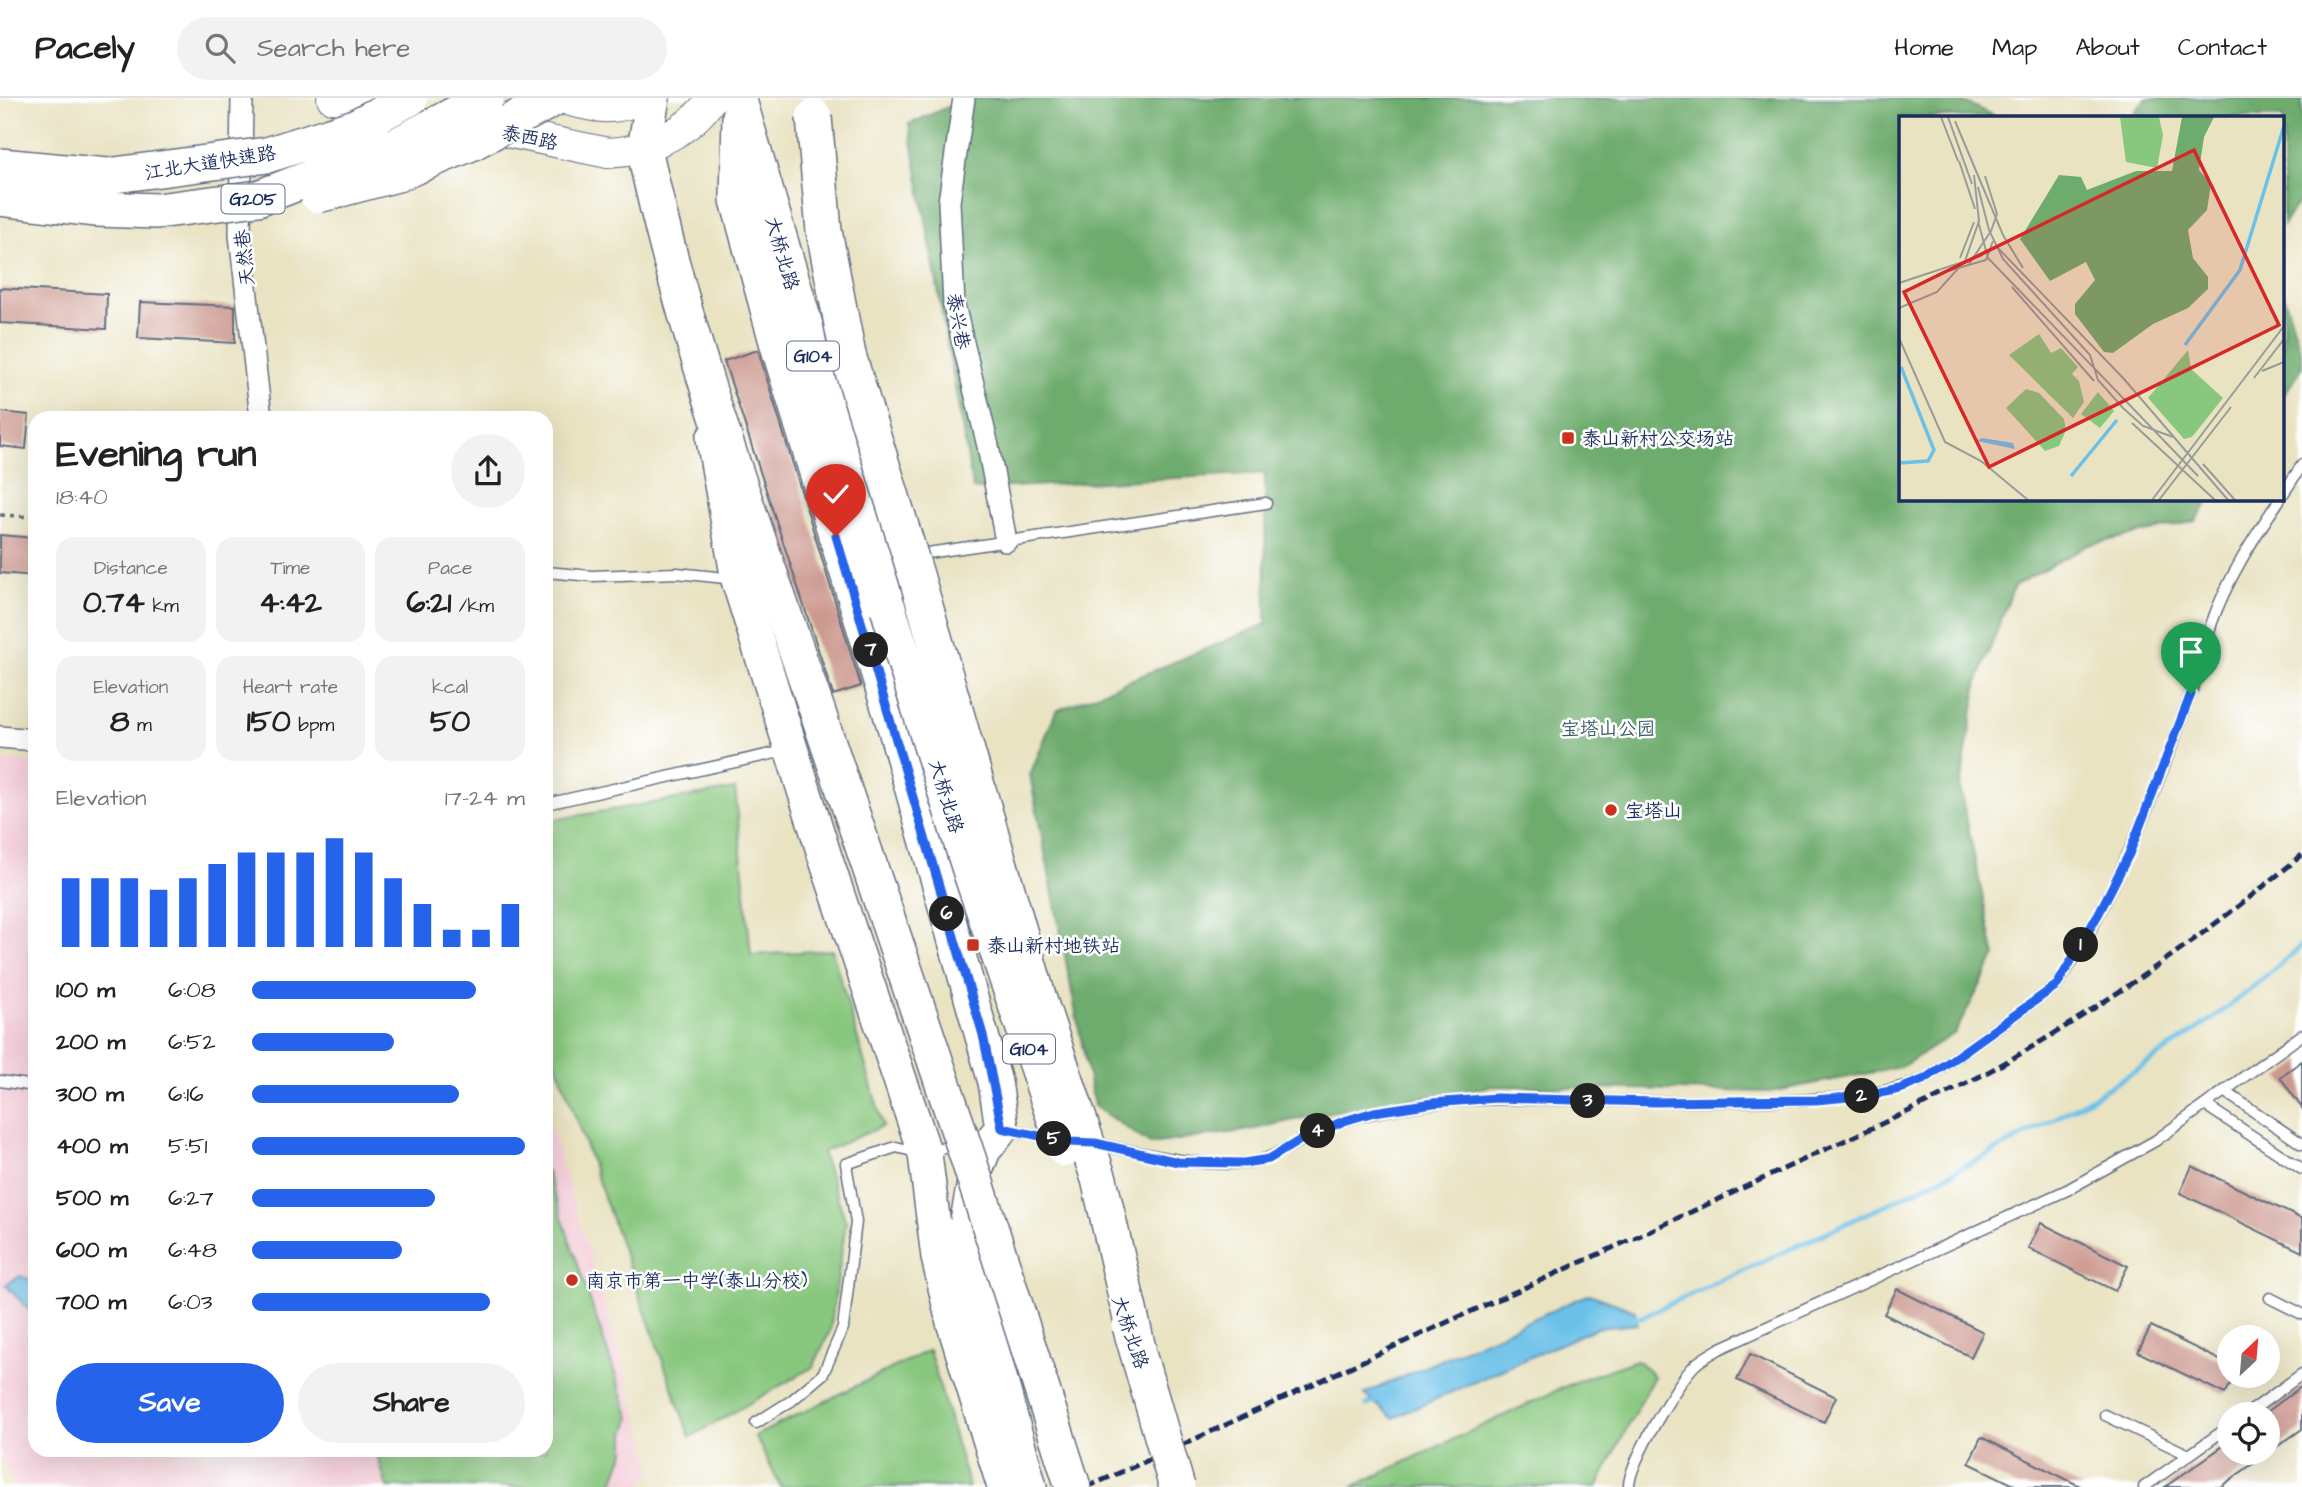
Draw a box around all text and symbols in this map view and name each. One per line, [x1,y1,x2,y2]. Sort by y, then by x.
search box [177,17,667,80]
text: Pacely [35,25,135,71]
icon: search [201,29,239,67]
text: Search here [257,30,410,66]
text: Home [1894,31,1954,65]
text: Map [1992,31,2037,65]
text: About [2075,31,2140,65]
text: Contact [2178,31,2267,65]
inset map [1899,116,2284,500]
street label: 泰西路 [499,119,560,158]
street label: 江北大道快速路 [142,140,278,187]
road number: G205 [222,184,284,214]
street label: 大桥北路 [758,213,805,294]
street label: 天然巷 [229,228,262,288]
street label: 泰兴巷 [939,291,976,352]
road number: G104 [787,342,839,370]
place label: 泰山新村公交场站 [1582,426,1734,453]
text: Evening run [56,429,257,481]
marker: 泰山新村公交场站 [1560,430,1576,446]
button: share [451,434,525,508]
pin [806,464,866,536]
icon: check [817,475,855,513]
text: 18:40 [56,481,108,513]
text: Distance [94,555,168,582]
text: Time [271,555,310,582]
text: Pace [428,555,472,582]
text: 0.74 [83,582,145,624]
text: 4:42 [259,582,322,624]
text: 6:21 [406,582,451,624]
text: km [145,593,179,620]
text: /km [451,593,494,620]
pin [2161,622,2221,694]
pin: 7 [854,632,888,668]
icon: arrive [2172,633,2210,671]
text: 7 [865,636,876,663]
text: Elevation [93,674,168,701]
text: Heart rate [243,674,338,701]
text: kcal [432,674,468,701]
text: 8 [110,701,129,743]
text: 150 [247,701,291,743]
text: 50 [430,701,470,743]
text: m [129,712,152,739]
text: bpm [291,712,334,739]
park label: 宝塔山公园 [1560,716,1656,743]
street label: 大桥北路 [922,756,970,837]
text: Elevation [56,782,147,814]
text: 17–24 m [445,782,525,814]
place label: 宝塔山 [1625,798,1682,825]
marker: 宝塔山 [1603,802,1619,818]
pin: 6 [930,896,964,932]
text: 6 [941,900,952,927]
pin: 1 [2064,928,2098,962]
text: 1 [2079,931,2082,958]
place label: 泰山新村地铁站 [987,933,1120,960]
marker: 泰山新村地铁站 [965,937,981,953]
text: 100 m [56,974,115,1006]
text: 6:08 [168,974,216,1006]
text: 200 m [56,1026,125,1058]
text: 6:52 [168,1026,216,1058]
road number: G104 [1003,1034,1055,1064]
text: 300 m [56,1078,124,1110]
text: 6:16 [168,1078,204,1110]
pin: 2 [1844,1079,1880,1114]
text: 2 [1856,1082,1867,1109]
pin: 3 [1570,1084,1606,1118]
text: 3 [1583,1087,1592,1114]
pin: 4 [1300,1114,1336,1148]
text: 4 [1311,1117,1324,1144]
pin: 5 [1036,1122,1072,1156]
text: 5 [1047,1125,1060,1152]
text: 400 m [56,1130,128,1162]
text: 5:51 [168,1130,207,1162]
text: 500 m [56,1182,128,1214]
text: 6:27 [168,1182,214,1214]
text: 600 m [56,1234,127,1266]
text: 6:48 [168,1234,217,1266]
place label: 南京市第一中学(泰山分校) [586,1268,808,1295]
marker: 南京市第一中学(泰山分校) [564,1272,580,1288]
text: 700 m [56,1286,126,1318]
text: 6:03 [168,1286,212,1318]
street label: 大桥北路 [1104,1292,1155,1373]
north arrow [2217,1325,2280,1388]
map controls [2217,1325,2280,1465]
button: Save [56,1363,284,1443]
button: Share [298,1363,525,1443]
button: locate [2217,1402,2280,1465]

